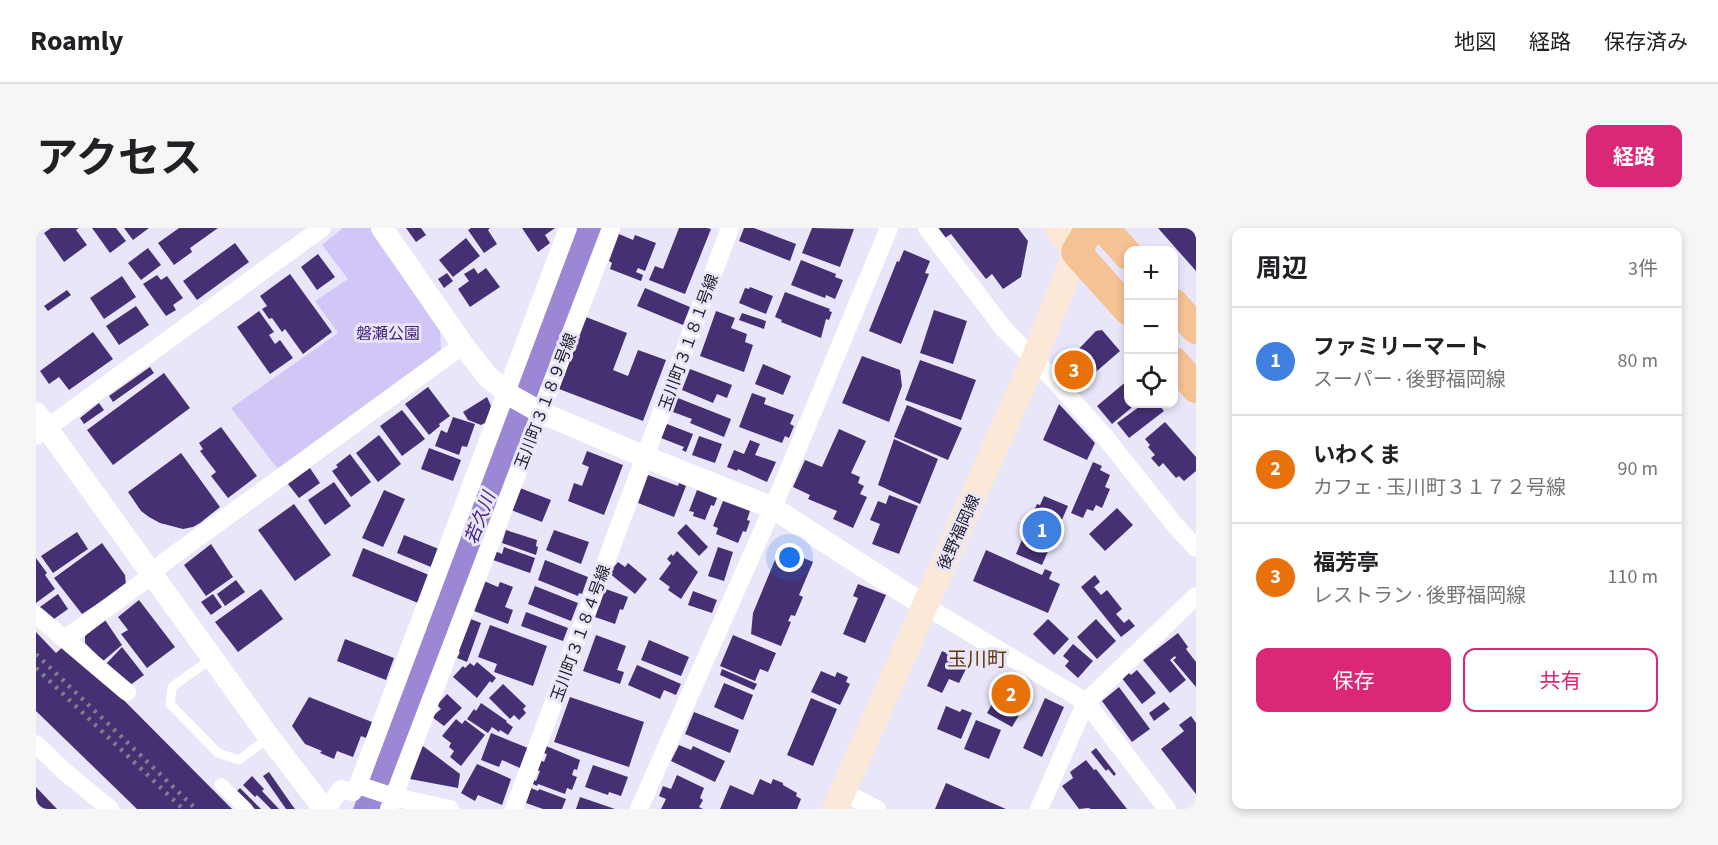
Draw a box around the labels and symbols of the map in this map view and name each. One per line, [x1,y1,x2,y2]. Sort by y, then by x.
street label: 玉川町３１８１号線 [654,271,724,414]
park label: 磐瀬公園 [356,323,420,345]
street label: 玉川町３１８９号線 [510,330,582,473]
pin: 3 [1054,348,1094,392]
water label: 若久川 [459,487,503,548]
street label: 後野福岡線 [933,491,985,573]
pin: 1 [1022,508,1062,552]
your location [775,543,804,572]
street label: 玉川町３１８４号線 [546,562,616,705]
district label: 玉川町 [947,646,1007,674]
pin: 2 [992,672,1030,716]

